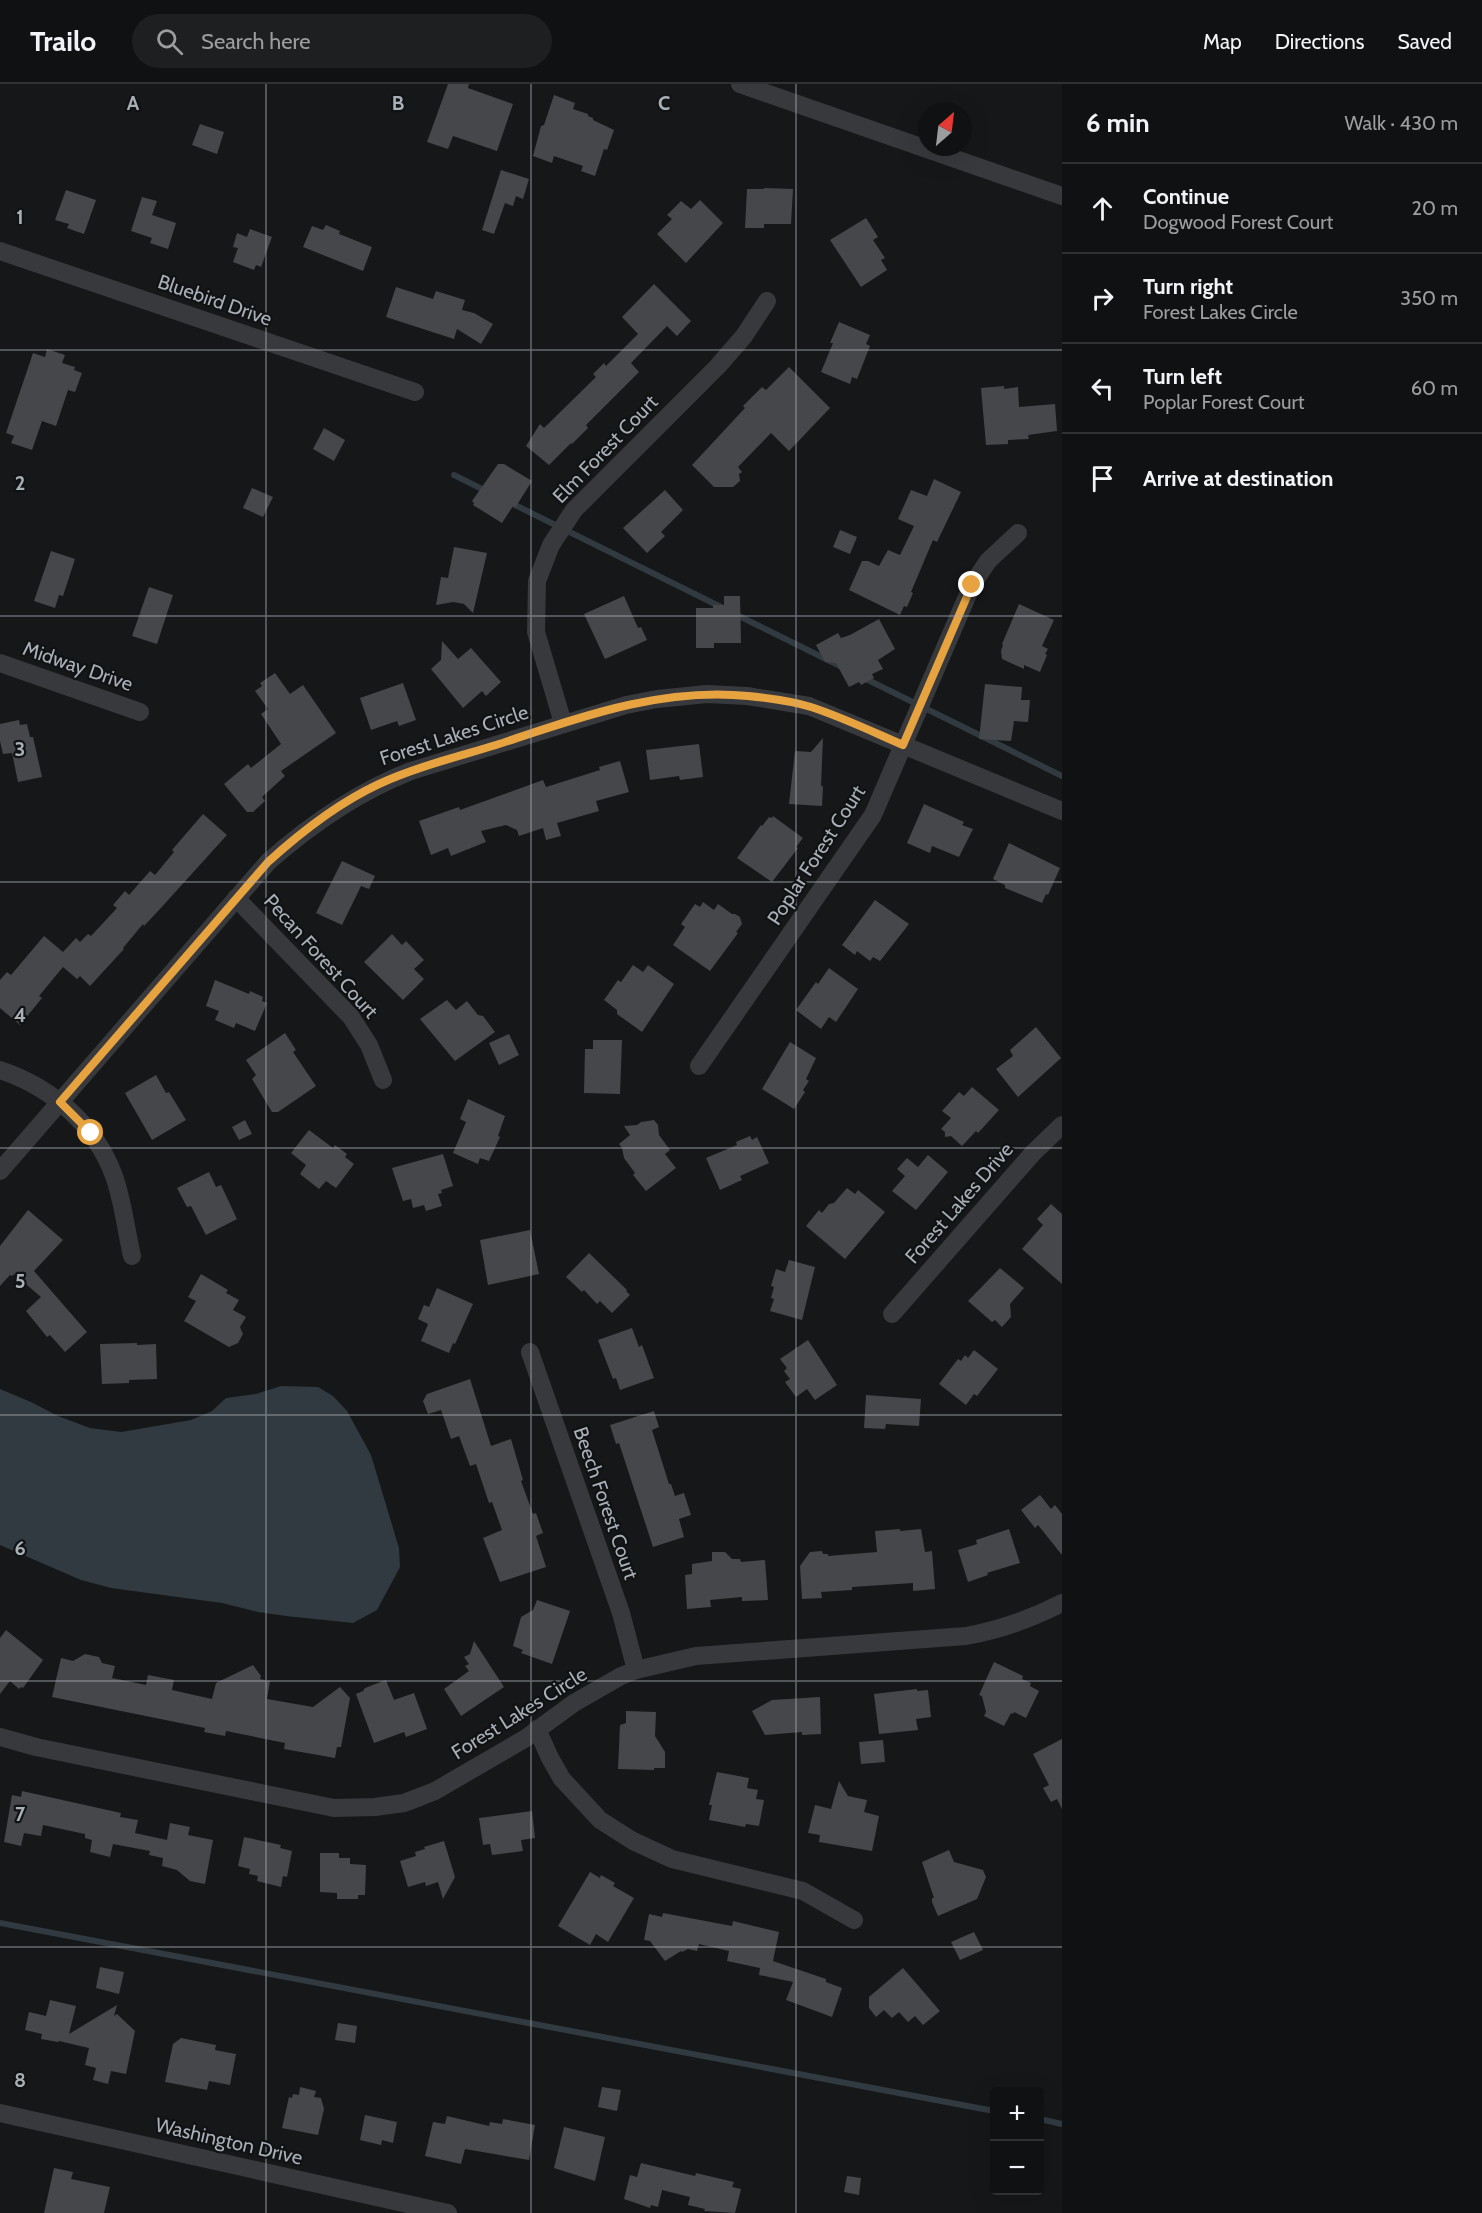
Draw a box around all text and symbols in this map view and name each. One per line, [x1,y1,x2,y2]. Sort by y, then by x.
search box [132,14,552,68]
text: Trailo [30,24,96,58]
icon: search [153,25,186,58]
text: Search here [201,28,310,55]
text: Map [1203,29,1242,54]
text: Directions [1275,29,1364,54]
text: Saved [1397,29,1452,54]
text: A [127,91,140,115]
text: B [392,91,404,115]
text: C [658,91,670,115]
north arrow [918,102,972,156]
text: 6 min [1086,107,1150,139]
text: Walk · 430 m [1344,111,1458,135]
text: Continue [1143,183,1229,210]
icon: ahead [1086,192,1119,225]
text: 20 m [1412,196,1458,220]
text: 1 [16,205,24,229]
text: Dogwood Forest Court [1143,210,1333,234]
street label: Bluebird Drive [155,269,275,331]
text: Turn right [1143,273,1233,300]
icon: right [1086,282,1119,315]
text: 350 m [1400,286,1458,310]
text: Forest Lakes Circle [1143,300,1298,324]
text: Turn left [1143,363,1222,390]
icon: left [1086,372,1119,405]
text: 60 m [1411,376,1458,400]
street label: Elm Forest Court [547,390,663,508]
text: Poplar Forest Court [1143,390,1304,414]
icon: arrive [1086,462,1119,495]
text: Arrive at destination [1143,465,1333,492]
text: 2 [15,471,25,495]
route end [958,571,984,597]
street label: Midway Drive [20,636,136,696]
street label: Forest Lakes Circle [377,700,531,770]
text: 3 [15,737,25,761]
street label: Poplar Forest Court [762,781,870,929]
street label: Pecan Forest Court [259,889,383,1023]
text: 4 [14,1003,26,1027]
route start [77,1119,103,1145]
street label: Forest Lakes Drive [900,1138,1018,1268]
text: 5 [15,1269,25,1293]
street label: Beech Forest Court [569,1424,643,1583]
text: 6 [14,1536,26,1560]
street label: Forest Lakes Circle [447,1662,591,1764]
text: 7 [15,1802,26,1826]
text: 8 [14,2068,26,2092]
map controls [990,2087,1044,2195]
button: + [990,2087,1044,2141]
street label: Washington Drive [153,2112,305,2170]
button: − [990,2141,1044,2195]

